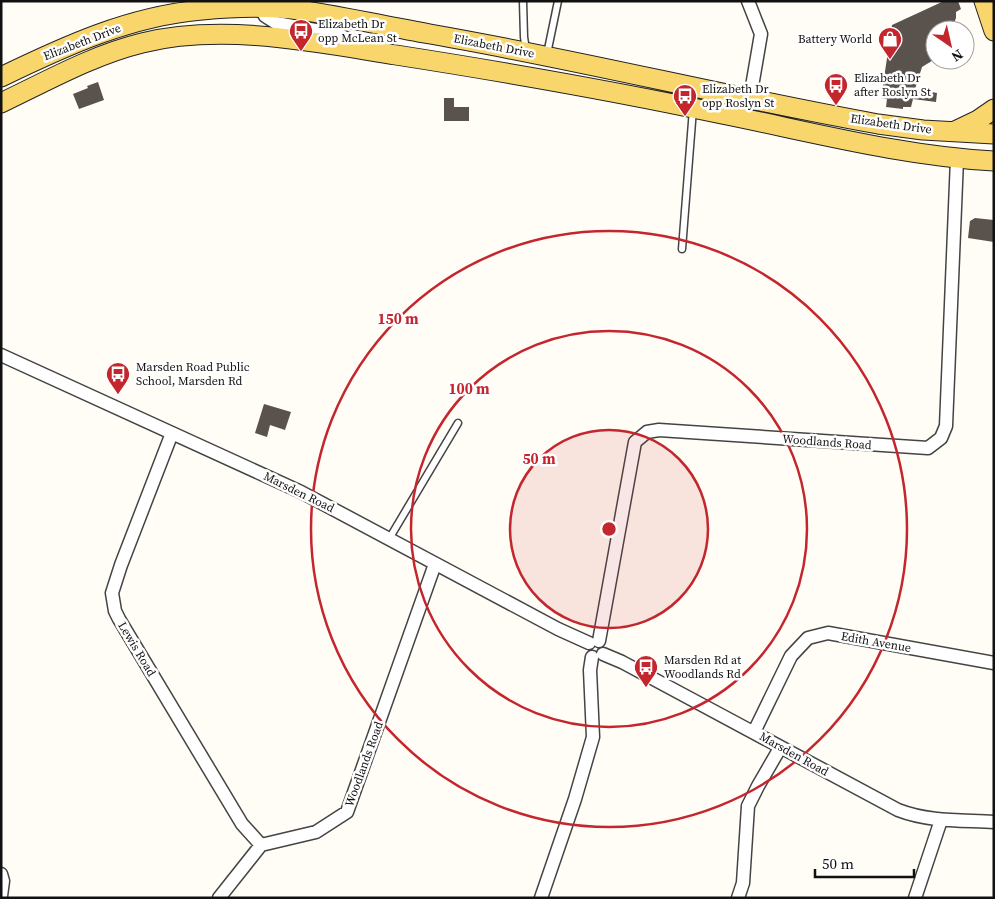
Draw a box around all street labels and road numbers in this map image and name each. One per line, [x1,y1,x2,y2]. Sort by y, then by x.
street label: Elizabeth Drive [41,20,123,64]
street label: Elizabeth Drive [452,30,536,62]
street label: Elizabeth Drive [849,110,933,138]
street label: Woodlands Road [782,431,872,453]
street label: Marsden Road [261,468,337,516]
street label: Lewis Road [114,619,160,679]
street label: Edith Avenue [840,628,912,656]
street label: Woodlands Road [341,719,387,809]
street label: Marsden Road [756,728,832,780]

